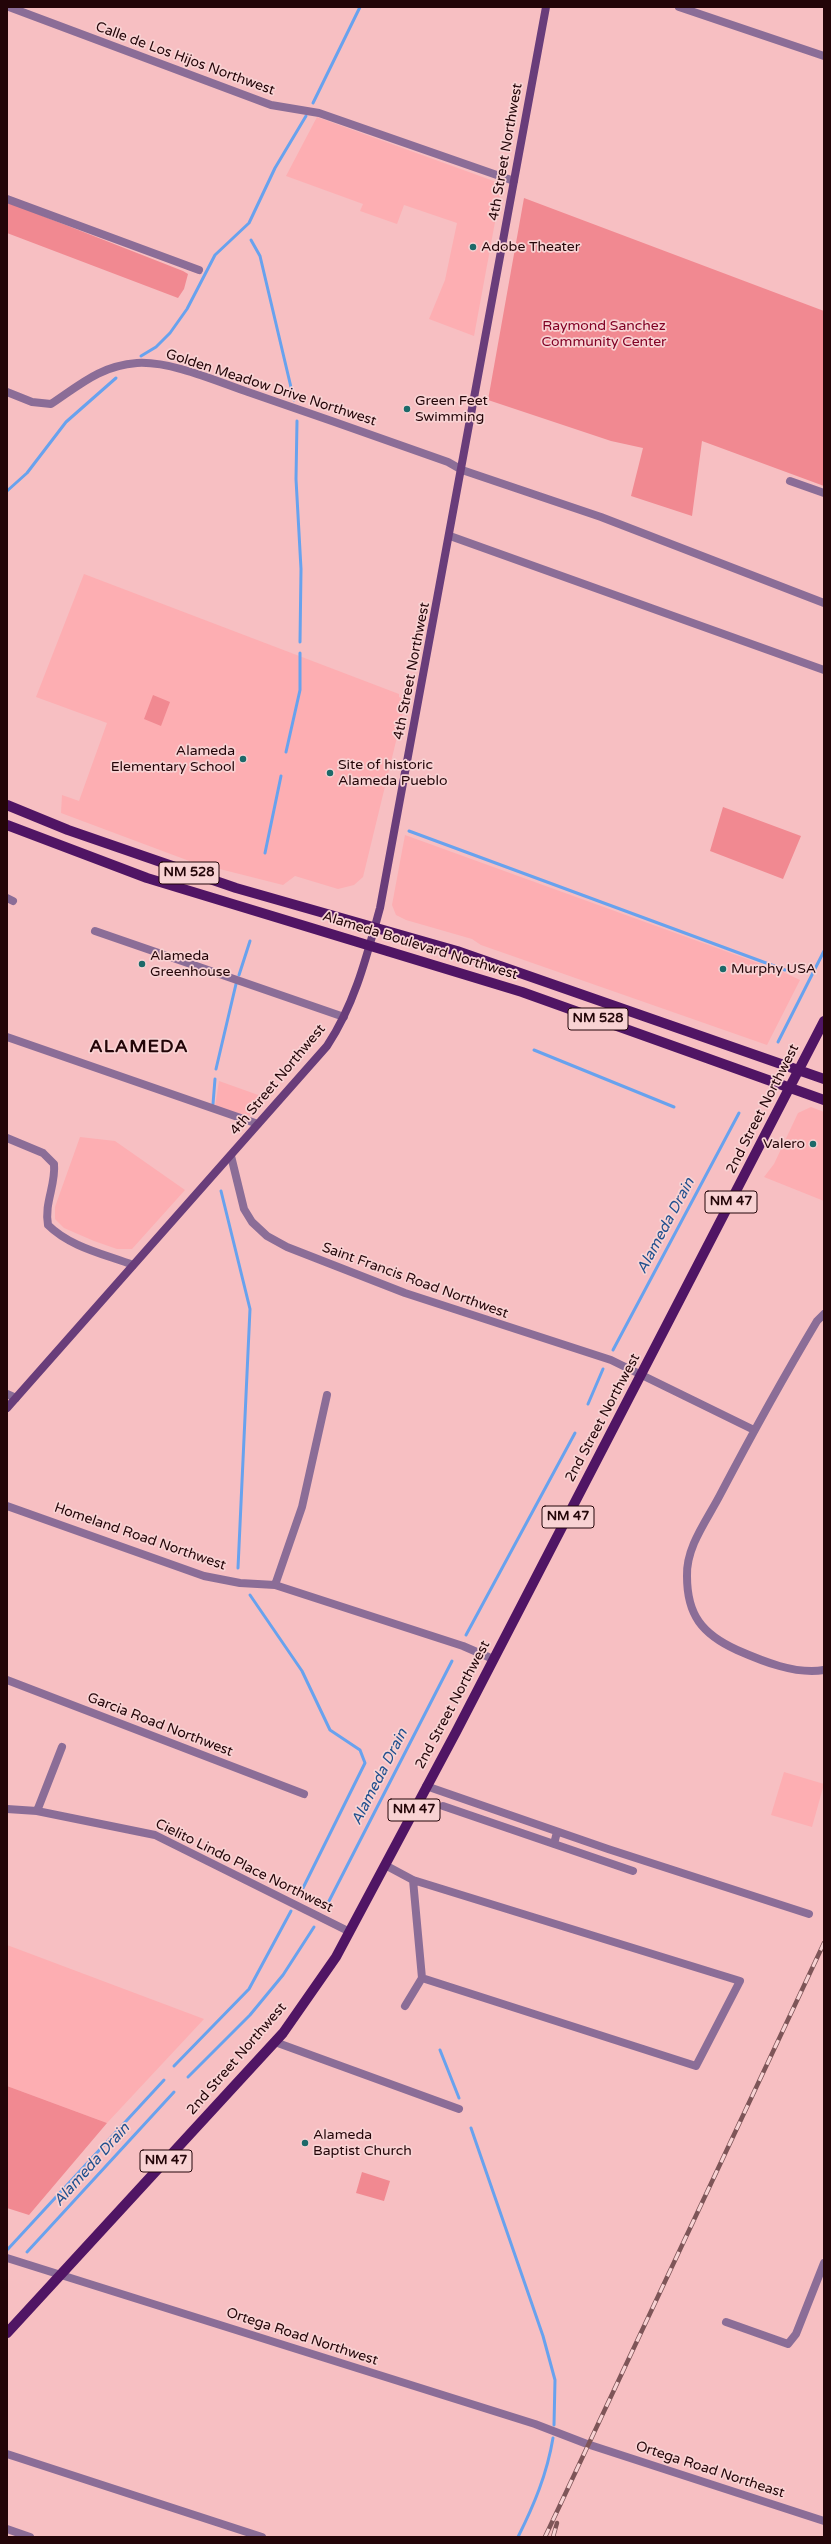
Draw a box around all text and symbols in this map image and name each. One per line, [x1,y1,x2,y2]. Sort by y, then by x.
street label: Calle de Los Hijos Northwest [93,19,277,99]
street label: 4th Street Northwest [486,82,526,222]
place label: Adobe Theater [481,239,580,255]
marker: Adobe Theater [468,242,478,252]
park label: Raymond Sanchez Community Center [542,318,666,350]
street label: Golden Meadow Drive Northwest [164,346,378,430]
place label: Green Feet Swimming [415,393,488,426]
marker: Green Feet Swimming [402,404,412,414]
street label: 4th Street Northwest [390,601,434,741]
place label: Alameda Elementary School [111,743,235,776]
marker: Alameda Elementary School [238,754,248,764]
place label: Site of historic Alameda Pueblo [338,757,447,790]
marker: Site of historic Alameda Pueblo [325,768,335,778]
road number: NM 528 [159,862,219,884]
street label: Alameda Boulevard Northwest [320,908,520,984]
place label: Alameda Greenhouse [150,948,230,980]
marker: Alameda Greenhouse [137,959,147,969]
place label: Murphy USA [731,961,816,977]
marker: Murphy USA [718,964,728,974]
road number: NM 528 [568,1008,628,1030]
street label: 4th Street Northwest [227,1021,329,1139]
district label: ALAMEDA [89,1036,189,1058]
street label: 2nd Street Northwest [723,1041,803,1177]
place label: Valero [763,1136,805,1152]
marker: Valero [808,1139,818,1149]
water label: Alameda Drain [633,1175,699,1277]
road number: NM 47 [705,1191,757,1213]
street label: Saint Francis Road Northwest [320,1239,510,1323]
street label: 2nd Street Northwest [562,1351,644,1485]
street label: Homeland Road Northwest [52,1500,228,1574]
road number: NM 47 [542,1506,594,1528]
street label: 2nd Street Northwest [412,1638,494,1772]
street label: Garcia Road Northwest [85,1689,235,1761]
water label: Alameda Drain [348,1726,412,1828]
road number: NM 47 [388,1799,440,1821]
street label: Cielito Lindo Place Northwest [152,1816,336,1916]
street label: 2nd Street Northwest [184,2000,290,2118]
water label: Alameda Drain [50,2120,134,2210]
place label: Alameda Baptist Church [313,2127,412,2160]
marker: Alameda Baptist Church [300,2138,310,2148]
road number: NM 47 [140,2150,192,2172]
street label: Ortega Road Northwest [224,2305,380,2369]
street label: Ortega Road Northeast [633,2438,787,2502]

